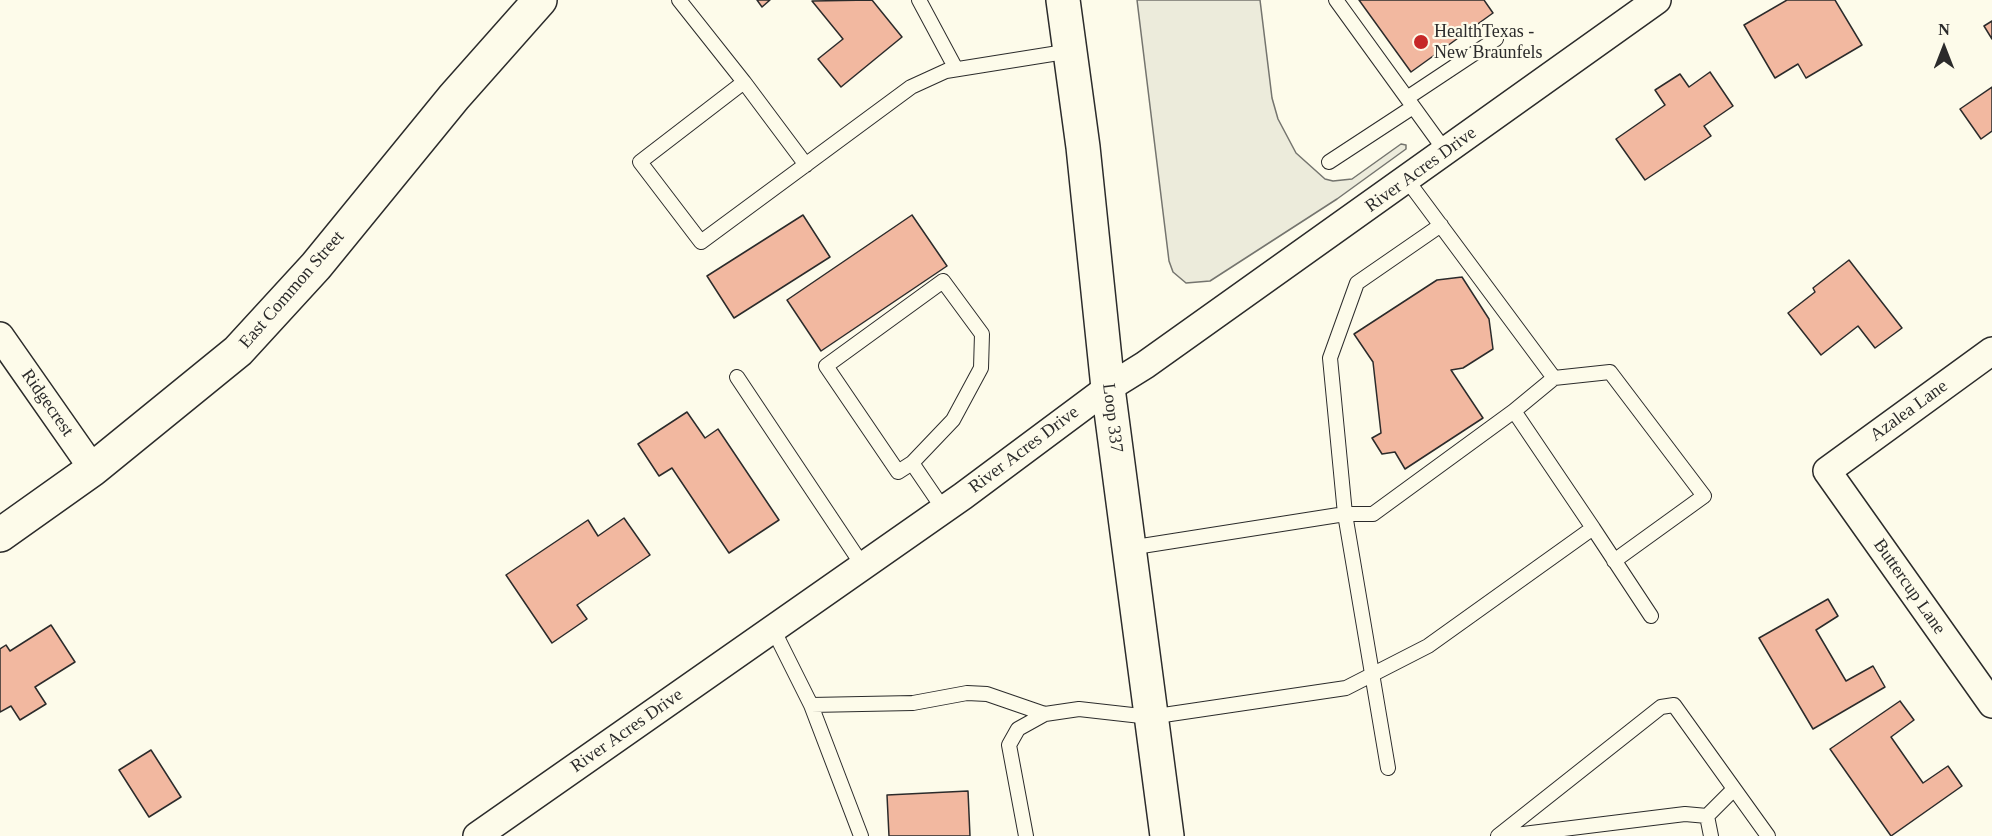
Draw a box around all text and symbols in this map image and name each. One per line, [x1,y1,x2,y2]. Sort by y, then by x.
north arrow [1914,18,1974,78]
place label: HealthTexas - New Braunfels [1434,21,1542,63]
text: N [1938,21,1950,38]
marker: HealthTexas - New Braunfels [1412,33,1430,51]
street label: River Acres Drive [1361,122,1481,218]
street label: East Common Street [235,227,349,353]
street label: Ridgecrest [16,365,78,441]
street label: Azalea Lane [1866,376,1952,446]
street label: Loop 337 [1097,382,1127,454]
street label: River Acres Drive [965,402,1083,498]
street label: Buttercup Lane [1868,535,1950,639]
street label: River Acres Drive [567,684,687,778]

